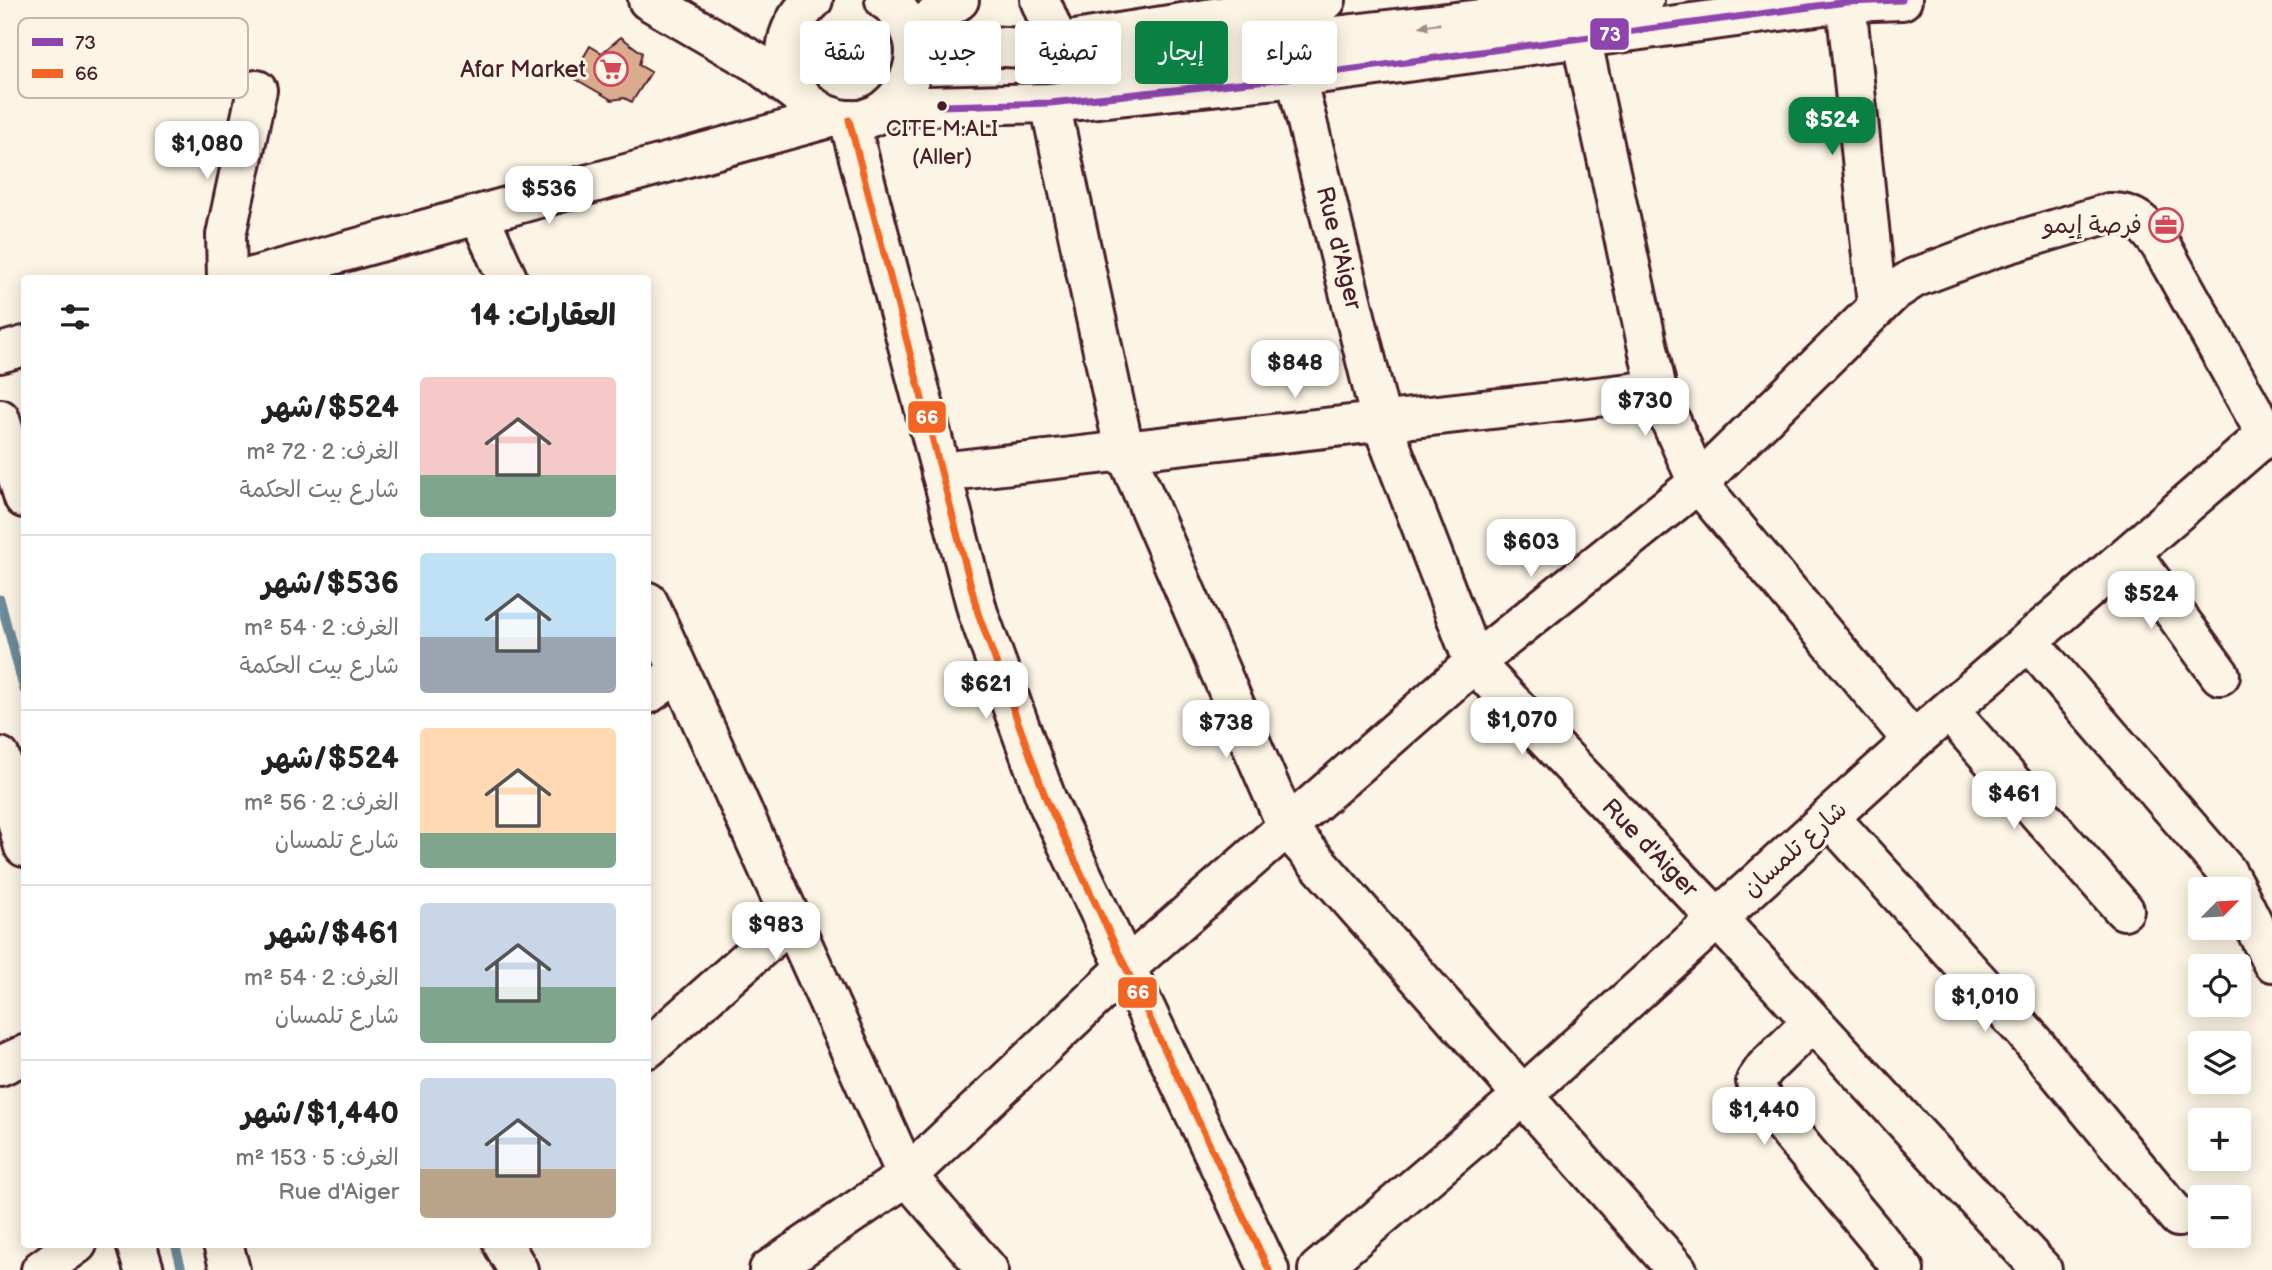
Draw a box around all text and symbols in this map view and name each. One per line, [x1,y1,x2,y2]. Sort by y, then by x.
line badge: 73 [1589,17,1630,51]
legend [18,18,248,98]
one-way arrow [1419,20,1441,31]
chip: شقة [800,21,890,84]
chip: جديد [904,21,1001,84]
chip: تصفية [1015,21,1121,84]
chip: إيجار [1135,21,1228,84]
chip: شراء [1242,21,1337,84]
text: 73 [1599,24,1621,47]
text: 73 [75,32,96,55]
supermarket icon: Afar Market [592,50,630,88]
place label: Afar Market [460,55,587,84]
text: 66 [75,63,98,86]
pin: $524 [1791,97,1873,157]
marker: CITE M.ALI (Aller) [935,99,949,113]
text: $524 [1805,106,1859,134]
place label: CITE M.ALI (Aller) [886,116,998,171]
pin: $1,080 [150,122,264,181]
text: $1,080 [171,130,243,158]
pin: $536 [508,166,590,226]
text: $536 [521,175,577,203]
street label: Rue d'Aiger [1310,183,1368,313]
office icon: فرصة إيمو [2147,206,2185,244]
place label: فرصة إيمو [2041,211,2142,240]
icon: filters [56,298,94,336]
text: العقارات: 14 [470,298,616,334]
pin: $848 [1254,340,1336,400]
text: $848 [1267,349,1323,377]
pin: $730 [1604,378,1686,438]
text: $730 [1617,387,1673,415]
text: $524/شهر [263,390,399,426]
line badge: 66 [907,400,947,434]
icon: home [476,405,560,489]
text: 66 [915,407,939,430]
text: الغرف: 2 · 72 m² [246,438,399,466]
text: شارع بيت الحكمة [240,476,399,504]
pin: $603 [1490,520,1572,579]
text: $603 [1503,528,1559,556]
text: $536/شهر [262,566,399,602]
pin: $524 [2110,572,2192,631]
text: $524 [2124,580,2178,608]
icon: home [476,581,560,665]
text: الغرف: 2 · 54 m² [244,614,399,642]
text: شارع بيت الحكمة [240,652,399,680]
pin: $621 [945,662,1027,721]
text: $621 [960,670,1012,698]
pin: $1,070 [1465,698,1579,757]
pin: $738 [1185,700,1267,760]
text: $1,070 [1486,706,1558,734]
text: $738 [1198,709,1254,737]
text: $524/شهر [263,741,399,777]
icon: home [476,756,560,840]
pin: $461 [1973,772,2055,831]
text: $461 [1988,780,2040,808]
text: الغرف: 2 · 56 m² [244,789,399,817]
street label: Rue d'Aiger [1596,793,1704,904]
street label: شارع تلمسان [1737,795,1854,905]
text: شارع تلمسان [275,827,399,855]
north arrow [2188,877,2250,940]
map controls [2188,877,2251,1248]
pin: $983 [735,902,817,962]
text: $983 [748,911,804,939]
text: $461/شهر [267,916,399,952]
icon: home [476,931,560,1015]
button: locate [2188,954,2251,1017]
text: الغرف: 2 · 54 m² [244,964,399,992]
pin: $1,010 [1928,974,2042,1034]
line badge: 66 [1117,976,1158,1009]
text: 66 [1126,982,1150,1005]
text: $1,010 [1951,983,2019,1011]
text: شارع تلمسان [275,1002,399,1030]
button: layers [2188,1031,2251,1094]
pin: $1,440 [1707,1088,1821,1147]
text: $1,440/شهر [242,1096,399,1132]
text: $1,440 [1728,1096,1800,1124]
icon: home [476,1106,560,1190]
button: + [2188,1108,2251,1171]
text: الغرف: 5 · 153 m² [235,1144,399,1172]
text: Rue d'Aiger [278,1178,399,1206]
button: − [2188,1185,2251,1248]

